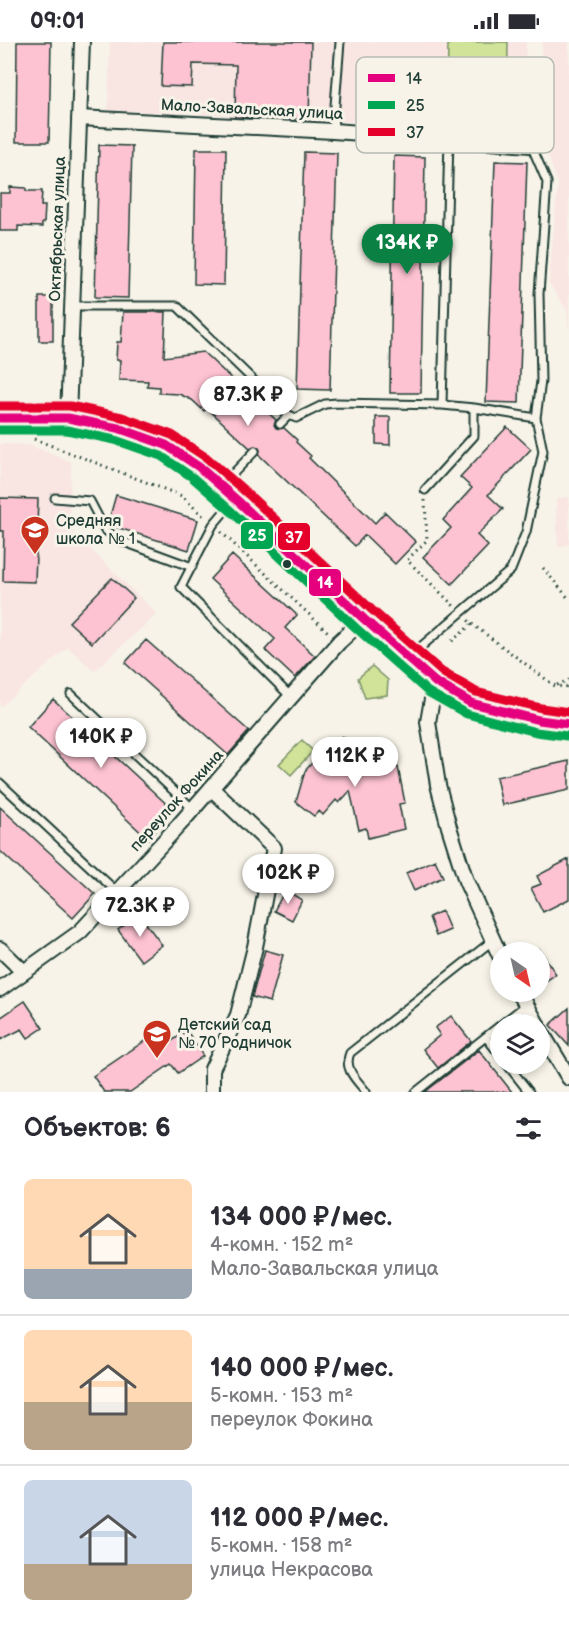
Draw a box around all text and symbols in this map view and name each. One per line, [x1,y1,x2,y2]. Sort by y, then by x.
text: 09:01 [30,8,85,35]
legend [356,57,554,153]
text: 14 [406,70,422,89]
street label: Мало-Завальская улица [160,96,344,124]
text: 25 [406,97,425,116]
text: 37 [406,124,424,143]
street label: Октябрьская улица [46,156,70,302]
pin: 134K ₽ [358,224,456,275]
text: 134K ₽ [376,231,438,255]
pin: 87.3K ₽ [193,376,303,427]
text: 87.3K ₽ [213,383,283,407]
place label: Средняя школа № 1 [56,512,135,549]
school or university icon: Средняя школа № 1 [19,514,51,556]
line badge: 25 [240,521,274,550]
line badge: 37 [277,522,311,551]
text: 25 [248,527,266,546]
text: 37 [285,529,303,548]
unlabelled marker [281,558,293,570]
line badge: 14 [308,568,342,597]
text: 14 [317,574,334,593]
pin: 140K ₽ [52,718,150,769]
text: 140K ₽ [69,725,133,749]
pin: 112K ₽ [306,737,404,788]
text: 112K ₽ [325,744,385,768]
street label: переулок Фокина [126,746,228,856]
pin: 102K ₽ [239,854,337,905]
text: 102K ₽ [256,861,320,885]
pin: 72.3K ₽ [85,887,195,938]
text: 72.3K ₽ [105,894,175,918]
north arrow [490,942,550,1002]
map controls [490,942,550,1074]
button: layers [490,1014,550,1074]
place label: Детский сад № 70 Родничок [178,1016,292,1053]
school or university icon: Детский сад № 70 Родничок [141,1018,173,1060]
icon: filters [512,1112,545,1145]
text: Объектов: 6 [24,1113,171,1144]
text: 134 000 ₽/мес. [210,1202,392,1233]
icon: home [72,1203,144,1275]
text: 4-комн. · 152 m² [210,1233,353,1257]
text: Мало-Завальская улица [210,1257,439,1281]
text: 140 000 ₽/мес. [210,1353,393,1384]
icon: home [72,1354,144,1426]
text: 5-комн. · 153 m² [210,1384,353,1408]
text: переулок Фокина [210,1408,373,1432]
text: 112 000 ₽/мес. [210,1503,388,1534]
icon: home [72,1504,144,1576]
text: 5-комн. · 158 m² [210,1534,352,1558]
text: улица Некрасова [210,1558,373,1582]

